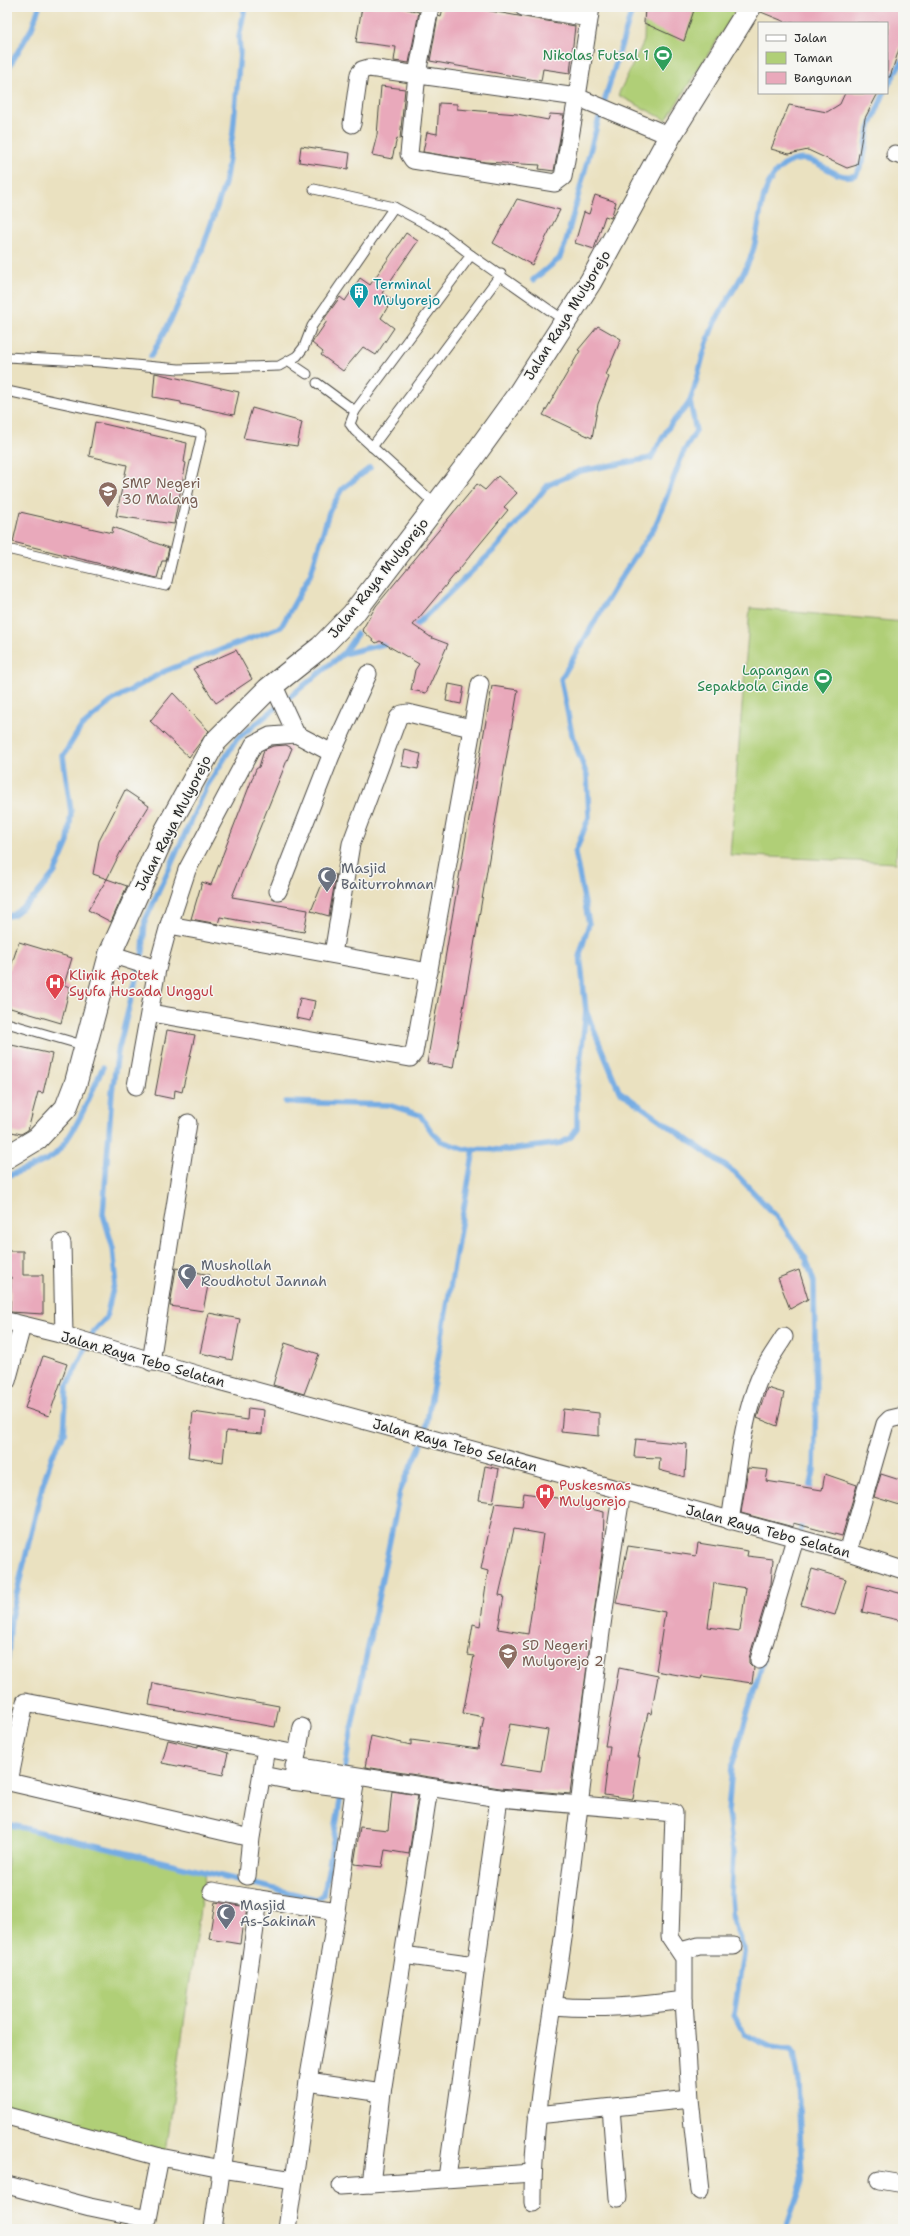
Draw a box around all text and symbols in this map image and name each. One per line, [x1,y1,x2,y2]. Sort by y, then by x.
legend [758,22,888,94]
text: Jalan [794,30,827,46]
sports icon: Nikolas Futsal 1 [652,44,674,72]
place label: Nikolas Futsal 1 [543,46,649,64]
text: Taman [794,50,833,66]
text: Bangunan [794,70,852,86]
street label: Jalan Raya Mulyorejo [520,247,614,383]
place label: Terminal Mulyorejo [373,275,440,309]
building icon: Terminal Mulyorejo [348,281,370,309]
place label: SMP Negeri 30 Malang [122,474,201,508]
school or university icon: SMP Negeri 30 Malang [97,480,119,508]
street label: Jalan Raya Mulyorejo [324,514,432,642]
place label: Lapangan Sepakbola Cinde [697,661,809,695]
sports icon: Lapangan Sepakbola Cinde [812,667,834,695]
street label: Jalan Raya Mulyorejo [131,752,215,894]
place label: Masjid Baiturrohman [341,859,434,893]
mosque icon: Masjid Baiturrohman [316,865,338,893]
place label: Klinik Apotek Syufa Husada Unggul [69,966,214,1000]
hospital icon: Klinik Apotek Syufa Husada Unggul [44,972,66,1000]
place label: Mushollah Roudhotul Jannah [201,1256,327,1290]
mosque icon: Mushollah Roudhotul Jannah [176,1262,198,1290]
street label: Jalan Raya Tebo Selatan [59,1327,227,1391]
street label: Jalan Raya Tebo Selatan [371,1414,540,1476]
place label: Puskesmas Mulyorejo [559,1476,631,1510]
hospital icon: Puskesmas Mulyorejo [534,1482,556,1510]
street label: Jalan Raya Tebo Selatan [684,1500,853,1562]
place label: SD Negeri Mulyorejo 2 [522,1636,604,1670]
school or university icon: SD Negeri Mulyorejo 2 [497,1642,519,1670]
place label: Masjid As-Sakinah [240,1896,316,1930]
mosque icon: Masjid As-Sakinah [215,1902,237,1930]

